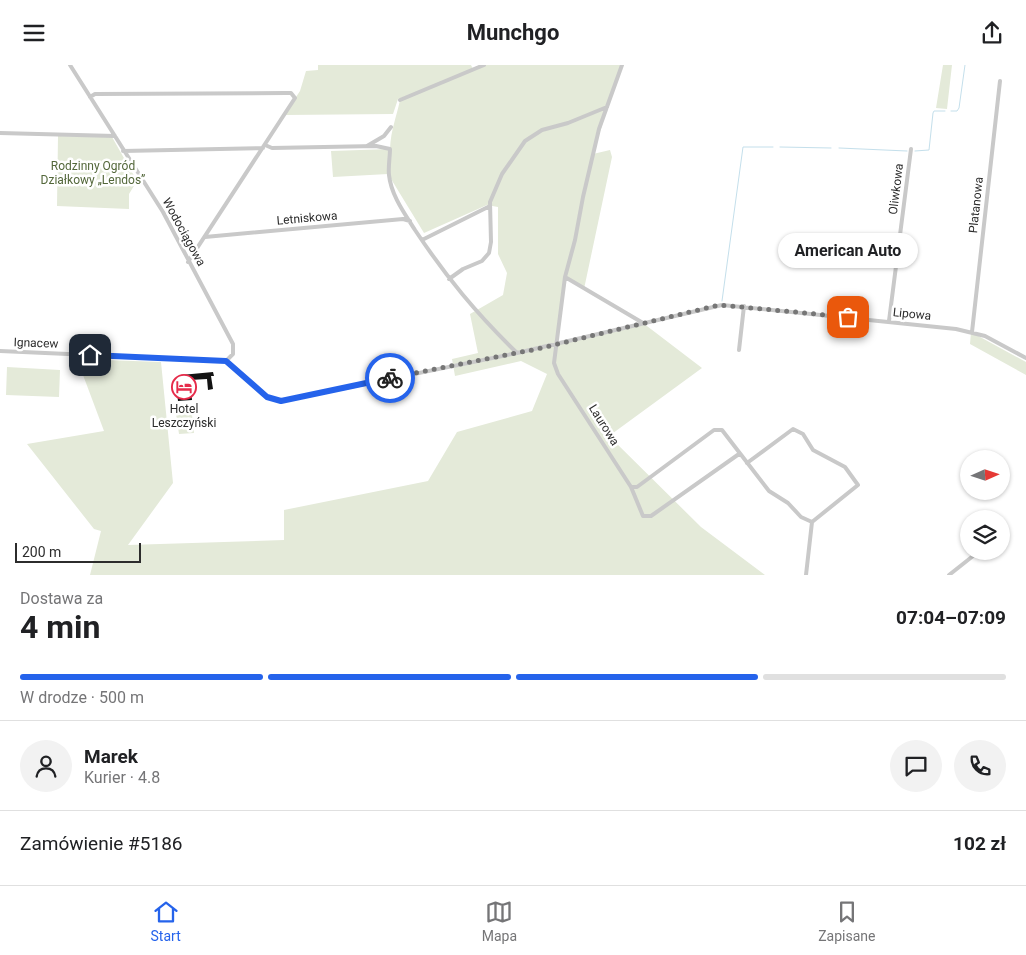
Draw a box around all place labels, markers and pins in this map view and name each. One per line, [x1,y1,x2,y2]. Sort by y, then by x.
callout: American Auto [778,232,918,267]
pin [827,296,869,338]
pin [69,334,111,376]
hotel icon: Hotel Leszczyński [171,374,197,400]
place label: Hotel Leszczyński [152,402,216,430]

